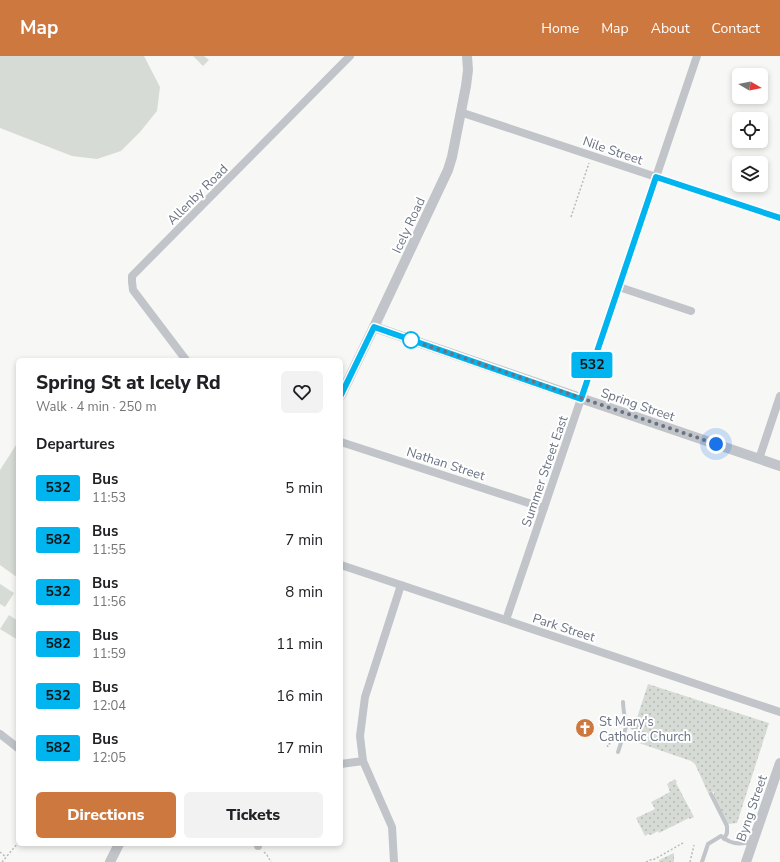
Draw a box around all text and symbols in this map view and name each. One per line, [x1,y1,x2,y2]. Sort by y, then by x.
text: Map [20,15,58,41]
text: Home [541,19,579,38]
text: Map [601,19,629,38]
text: About [651,19,690,38]
text: Contact [712,19,760,38]
north arrow [732,68,768,104]
map controls [732,68,768,192]
button: locate [732,112,768,148]
street label: Nile Street [580,132,645,170]
button: layers [732,156,768,192]
street label: Allenby Road [163,160,232,229]
street label: Icely Road [388,194,430,256]
unlabelled marker [402,331,420,349]
line badge: 532 [569,352,615,378]
text: 532 [579,355,605,374]
text: Spring St at Icely Rd [36,370,221,396]
button: heart [281,371,323,413]
street label: Spring Street [598,384,677,426]
text: Walk · 4 min · 250 m [36,398,157,416]
street label: Summer Street East [517,413,573,529]
text: Departures [36,434,115,454]
your location [706,434,726,454]
street label: Nathan Street [404,443,488,485]
text: Bus [92,469,118,489]
text: 532 [45,478,71,497]
text: 5 min [285,478,323,498]
text: 11:53 [92,489,126,507]
text: Bus [92,521,118,541]
text: 582 [45,530,71,549]
text: 7 min [285,530,323,550]
text: 11:55 [92,541,126,559]
text: Bus [92,573,118,593]
text: 532 [45,582,71,601]
text: 8 min [285,582,323,602]
text: 11:56 [92,593,126,611]
street label: Park Street [530,609,598,647]
text: Bus [92,625,118,645]
text: 582 [45,634,71,653]
text: 11 min [276,634,323,654]
text: 11:59 [92,645,126,663]
text: Bus [92,677,118,697]
text: 532 [45,686,71,705]
text: 16 min [276,686,323,706]
text: 12:04 [92,697,126,715]
place label: St Mary's Catholic Church [599,713,691,746]
church icon: St Mary's Catholic Church [574,717,596,739]
text: Bus [92,729,118,749]
text: 582 [45,738,71,757]
text: 17 min [276,738,323,758]
text: 12:05 [92,749,126,767]
street label: Byng Street [732,772,772,844]
button: Directions [36,792,176,838]
button: Tickets [184,792,323,838]

